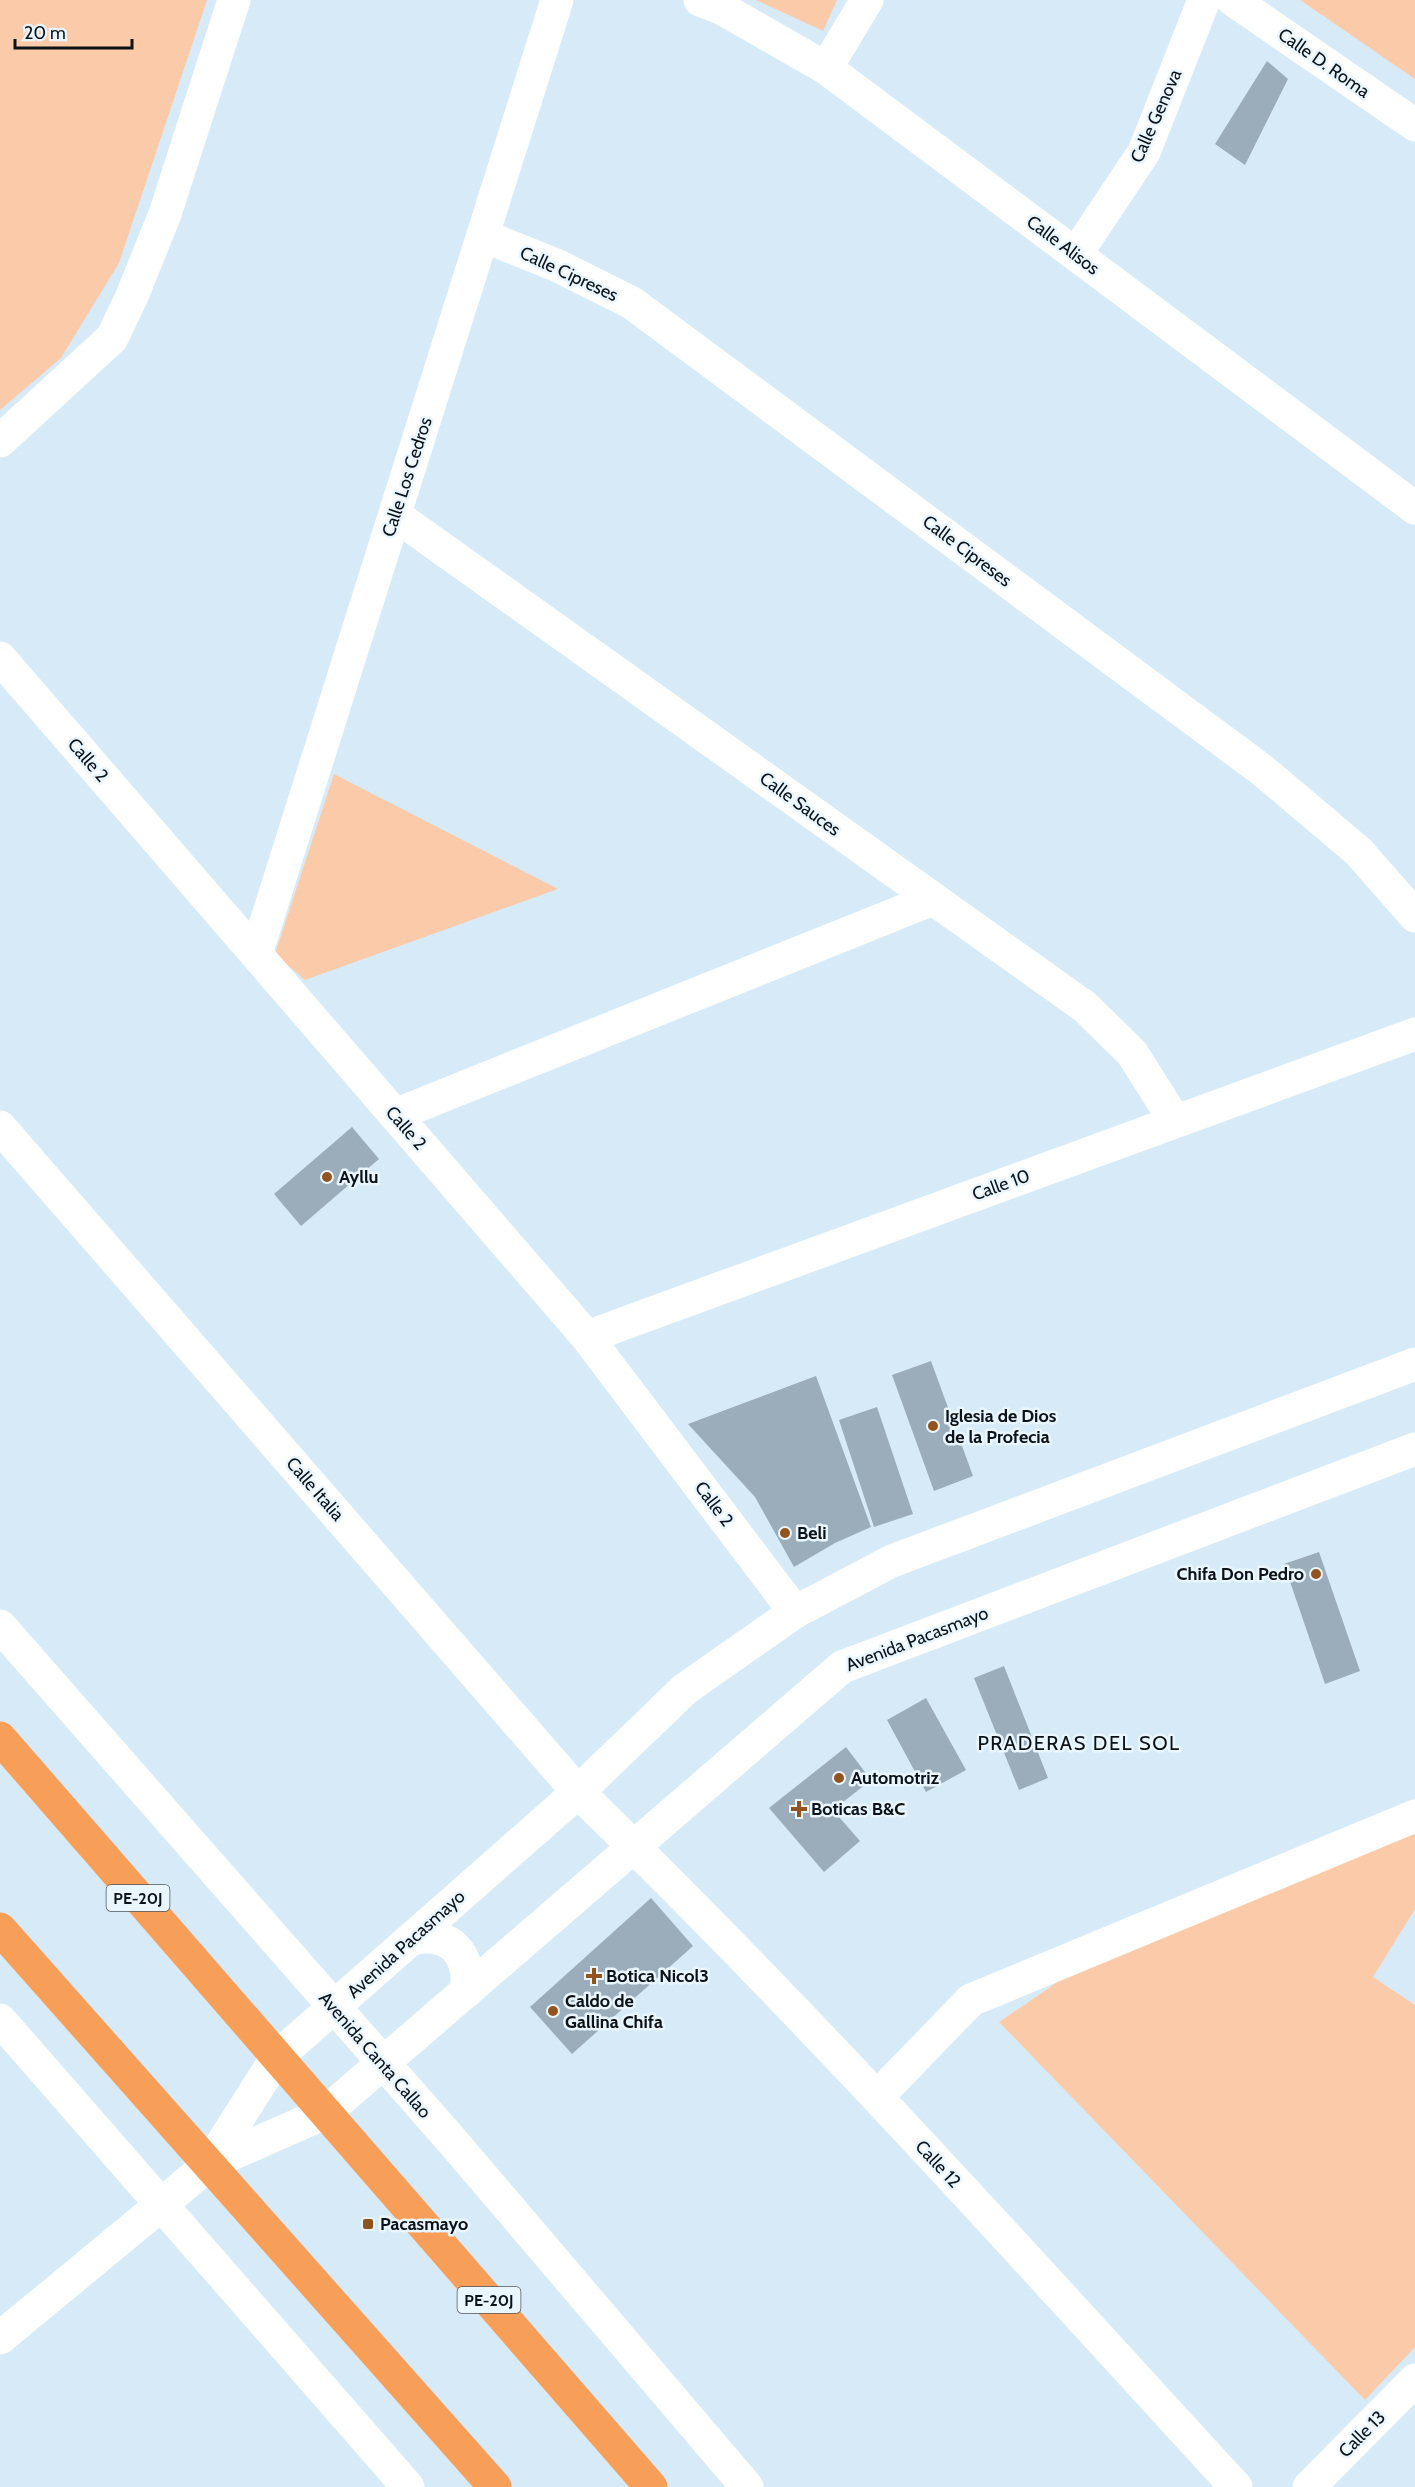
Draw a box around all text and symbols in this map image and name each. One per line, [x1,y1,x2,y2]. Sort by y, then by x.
scale bar [15,12,132,50]
text: 20 m [24,22,66,44]
street label: Calle D. Roma [1274,23,1374,103]
street label: Calle Genova [1126,66,1186,166]
street label: Calle Alisos [1022,211,1104,279]
street label: Calle Cipreses [516,242,622,306]
street label: Calle Los Cedros [377,414,437,540]
street label: Calle Cipreses [918,510,1016,592]
street label: Calle 2 [63,734,113,786]
street label: Calle Sauces [755,767,845,841]
street label: Calle 2 [381,1102,431,1154]
street label: Calle 10 [969,1164,1033,1206]
place label: Ayllu [339,1166,379,1188]
marker: Ayllu [320,1170,334,1184]
place label: Iglesia de Dios de la Profecia [945,1405,1057,1448]
marker: Iglesia de Dios de la Profecia [926,1419,940,1433]
street label: Calle Italia [281,1453,349,1526]
street label: Calle 2 [690,1477,738,1531]
place label: Beli [797,1522,827,1544]
marker: Beli [778,1526,792,1540]
place label: Chifa Don Pedro [1177,1563,1304,1585]
marker: Chifa Don Pedro [1309,1567,1323,1581]
street label: Avenida Pacasmayo [843,1602,991,1676]
district label: PRADERAS DEL SOL [977,1731,1181,1755]
place label: Automotriz [851,1767,940,1789]
marker: Automotriz [832,1771,846,1785]
place label: Boticas B&C [811,1798,905,1820]
marker: Boticas B&C [792,1802,806,1816]
road number: PE-20J [106,1885,170,1911]
street label: Avenida Pacasmayo [343,1885,469,2003]
place label: Botica Nicol3 [606,1965,709,1987]
marker: Botica Nicol3 [587,1969,601,1983]
street label: Avenida Canta Callao [314,1987,436,2123]
place label: Caldo de Gallina Chifa [565,1990,663,2033]
marker: Caldo de Gallina Chifa [546,2004,560,2018]
street label: Calle 12 [911,2136,965,2192]
place label: Pacasmayo [380,2213,468,2235]
marker: Pacasmayo [361,2217,375,2231]
road number: PE-20J [458,2287,520,2313]
street label: Calle 13 [1334,2406,1390,2462]

